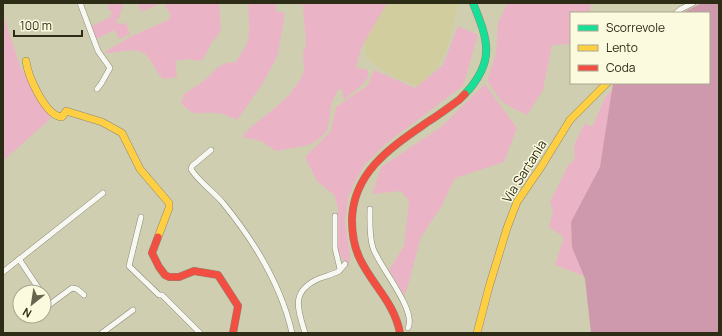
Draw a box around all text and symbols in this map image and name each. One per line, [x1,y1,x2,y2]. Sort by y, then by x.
scale bar [14,12,82,38]
legend [570,12,710,84]
text: 100 m [20,17,52,34]
text: Scorrevole [606,19,665,36]
text: Lento [606,39,638,56]
text: Coda [606,59,635,76]
street label: Via Sartania [498,136,550,206]
north arrow [12,284,52,324]
text: N [19,305,34,322]

